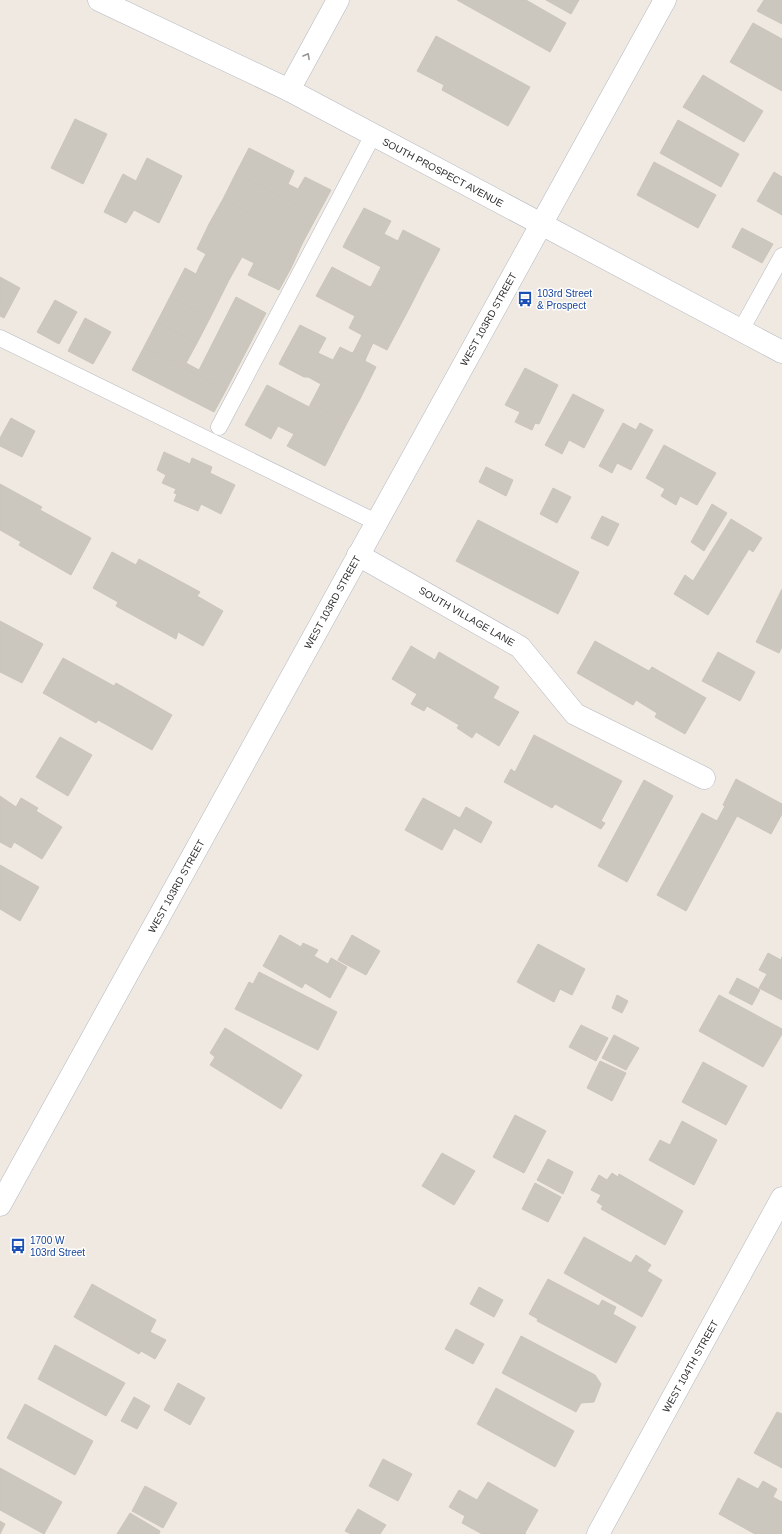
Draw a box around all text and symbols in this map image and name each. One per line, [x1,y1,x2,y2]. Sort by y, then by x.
one-way arrow [303,53,310,60]
street label: SOUTH PROSPECT AVENUE [380,136,505,209]
street label: WEST 103RD STREET [458,271,519,368]
place label: 103rd Street & Prospect [537,288,592,311]
bus stop icon: 103rd Street & Prospect [516,290,534,308]
street label: WEST 103RD STREET [302,554,363,651]
street label: SOUTH VILLAGE LANE [417,585,517,648]
street label: WEST 103RD STREET [146,838,207,935]
place label: 1700 W 103rd Street [30,1235,85,1258]
bus stop icon: 1700 W 103rd Street [9,1237,27,1255]
street label: WEST 104TH STREET [660,1318,720,1414]

